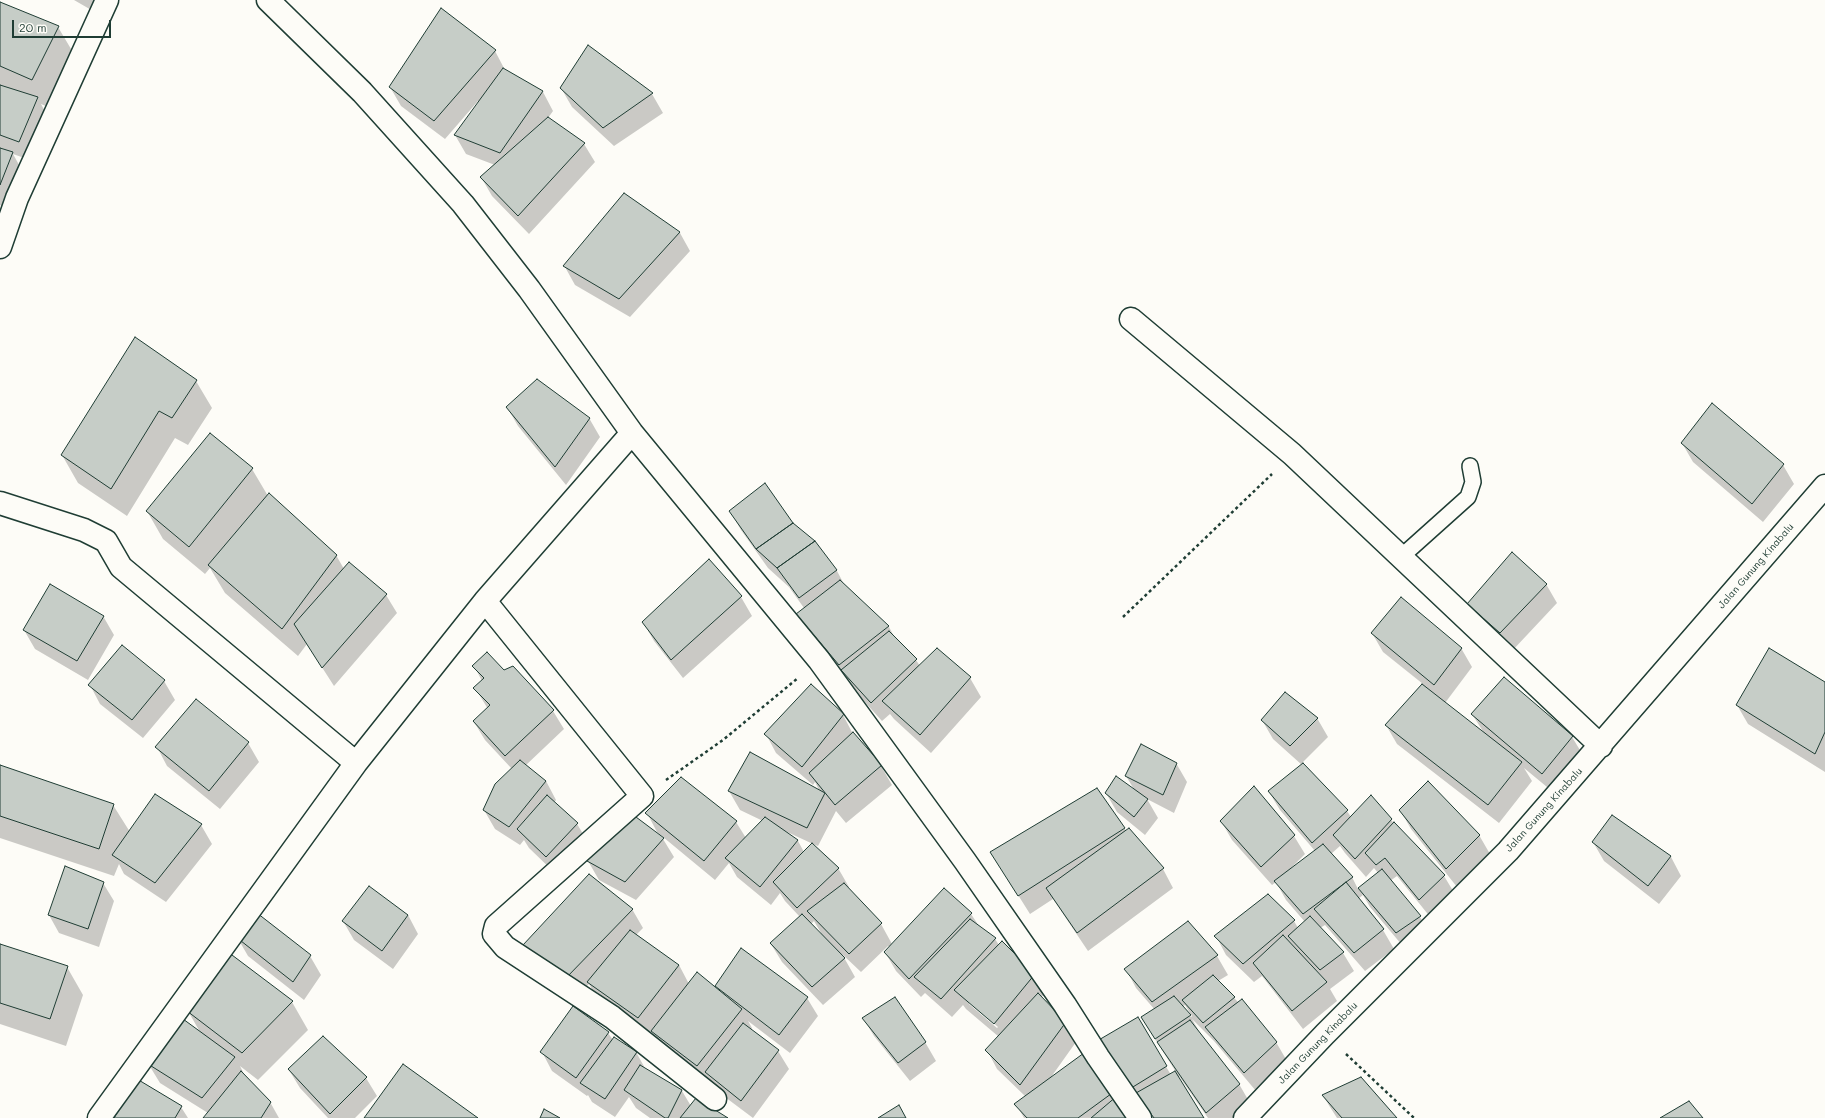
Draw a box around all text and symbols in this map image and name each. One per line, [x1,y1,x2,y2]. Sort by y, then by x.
scale bar [14,12,113,38]
text: 20 m [19,19,47,35]
street label: Jalan Gunung Kinabalu [1716,521,1796,611]
street label: Jalan Gunung Kinabalu [1503,765,1585,855]
street label: Jalan Gunung Kinabalu [1276,1000,1360,1086]

